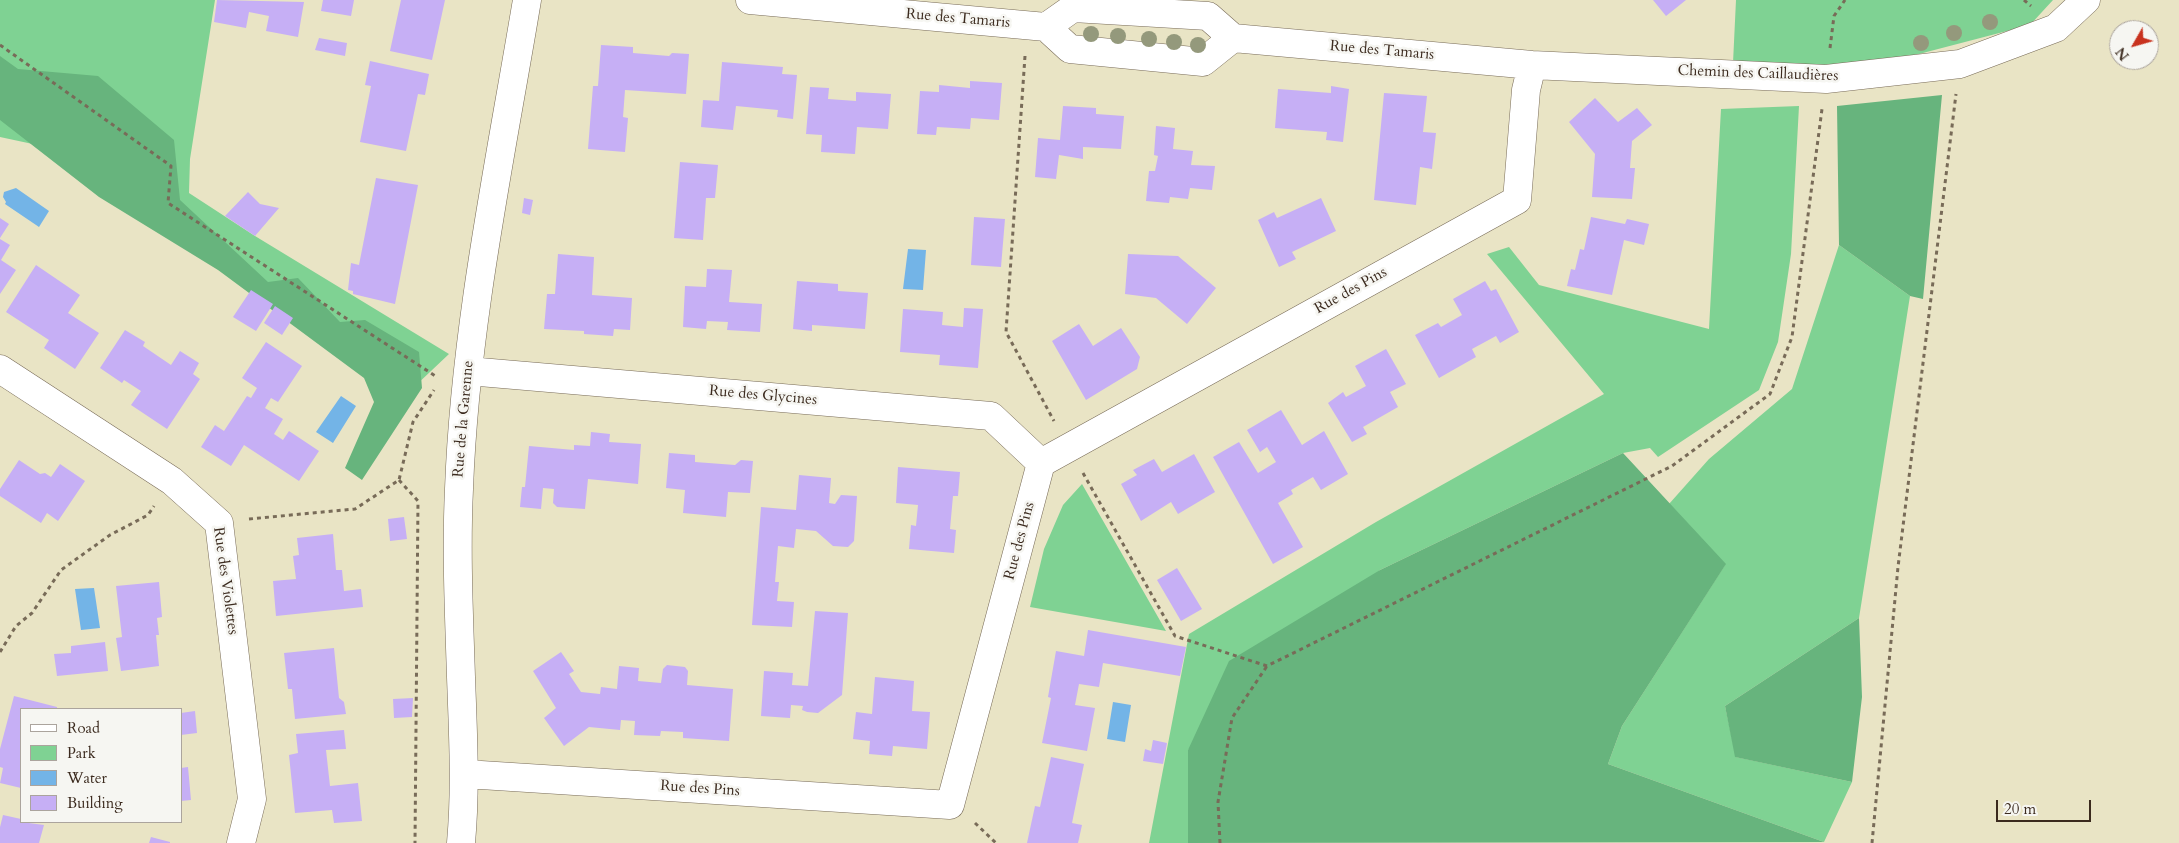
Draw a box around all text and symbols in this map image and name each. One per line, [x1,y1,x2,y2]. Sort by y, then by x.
street label: Rue des Tamaris [905,5,1011,33]
north arrow [2109,20,2159,70]
street label: Rue des Tamaris [1329,37,1435,65]
text: N [2111,43,2134,65]
street label: Chemin des Caillaudières [1677,62,1839,86]
street label: Rue des Pins [1312,264,1390,318]
street label: Rue de la Garenne [450,360,478,478]
street label: Rue des Glycines [708,382,818,410]
street label: Rue des Pins [1001,500,1039,582]
street label: Rue des Violettes [209,526,241,636]
legend [20,708,182,823]
text: Road [67,718,100,738]
text: Park [67,743,96,763]
text: Water [67,768,107,788]
street label: Rue des Pins [660,777,740,801]
scale bar [1999,790,2094,822]
text: Building [67,793,123,813]
text: 20 m [2004,799,2036,819]

